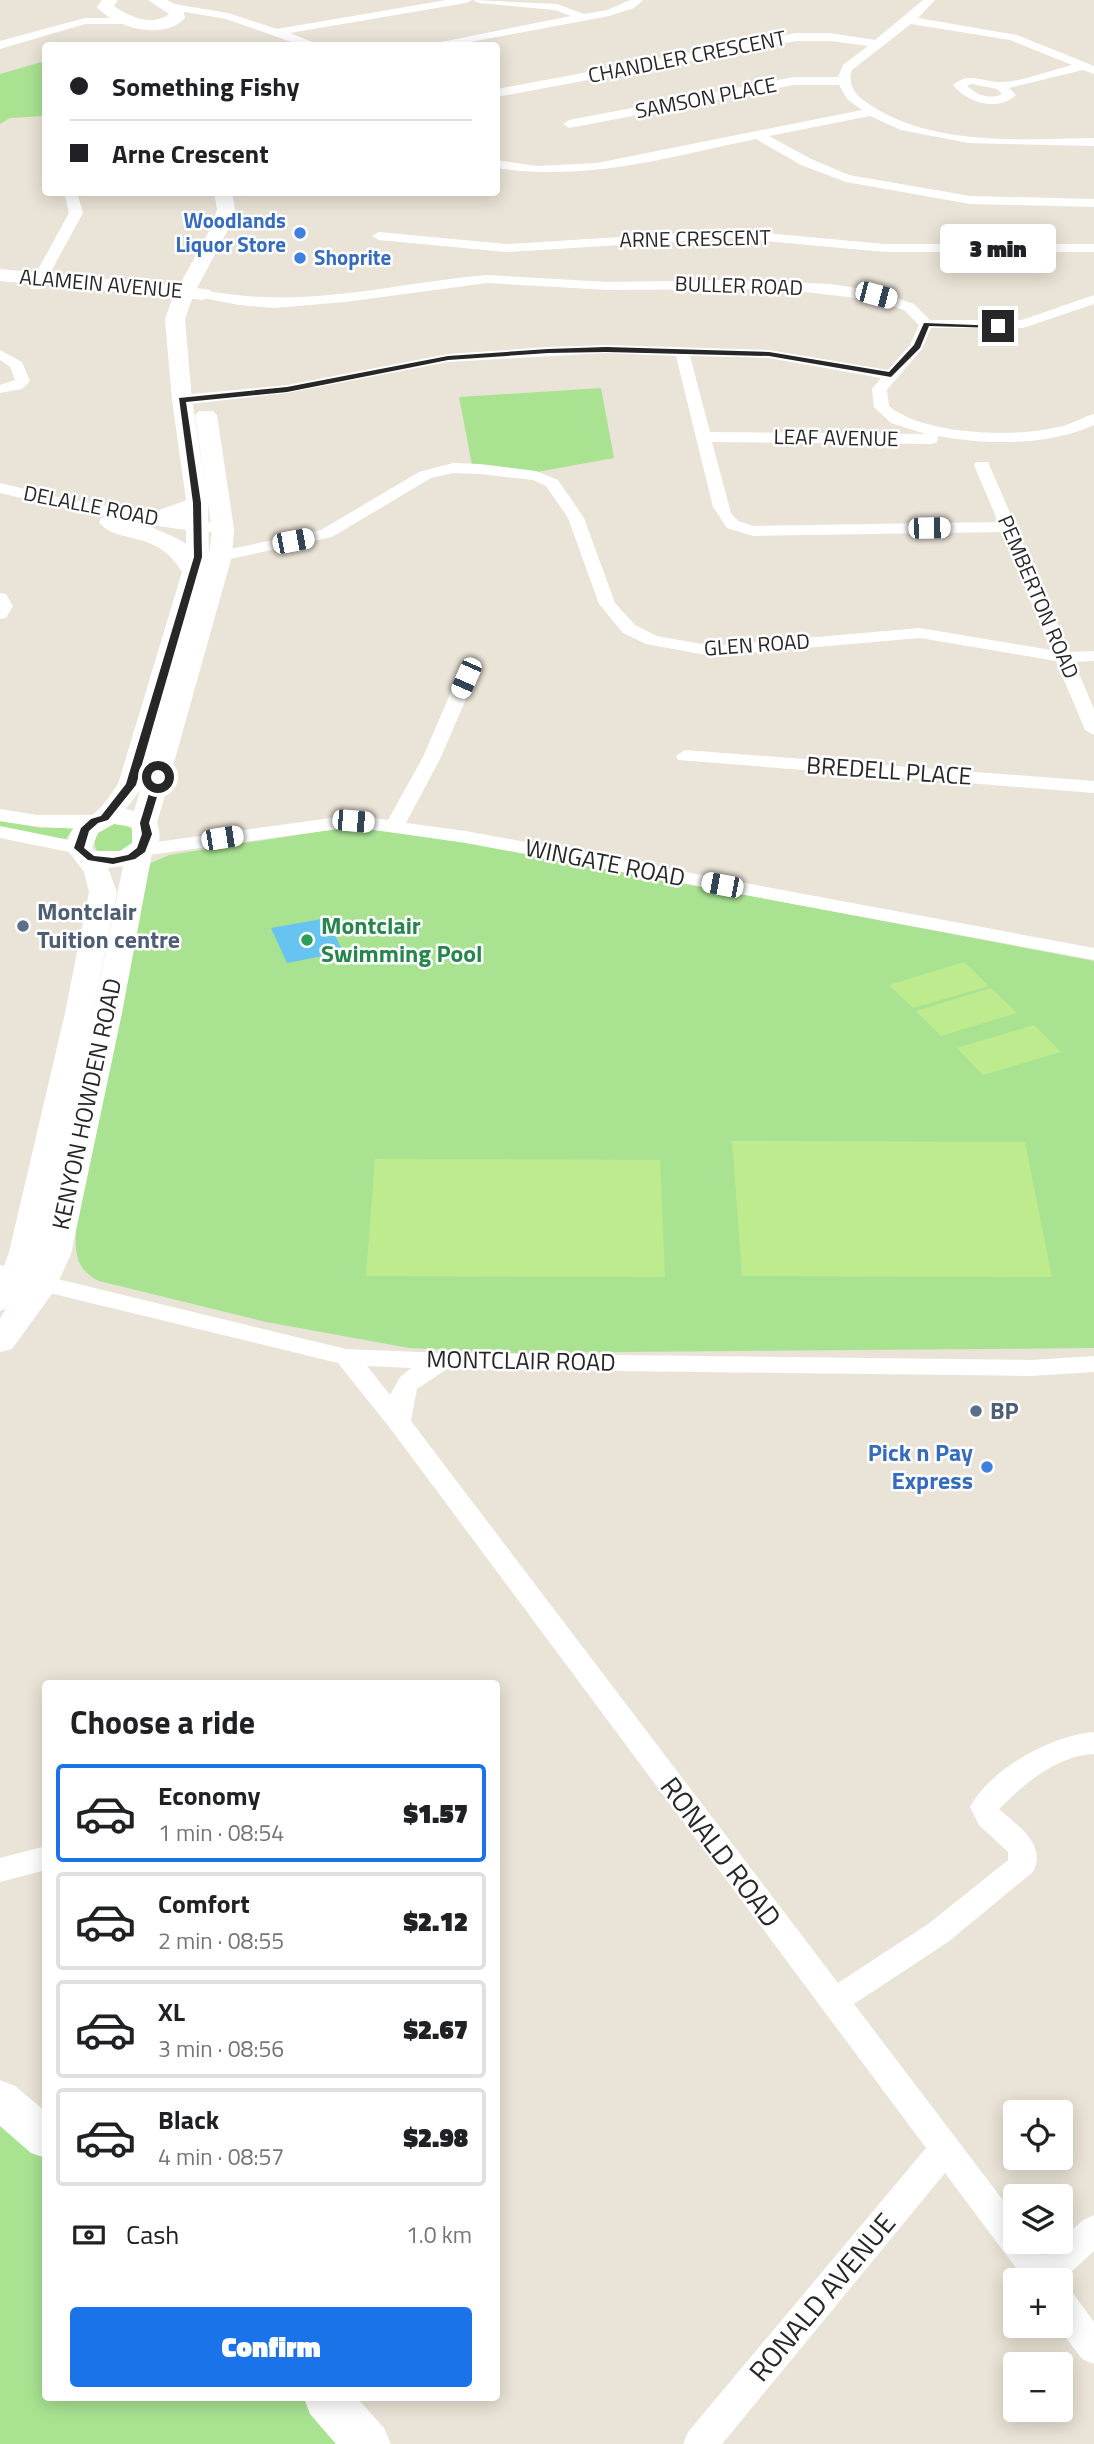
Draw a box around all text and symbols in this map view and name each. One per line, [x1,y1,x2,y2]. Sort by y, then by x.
street label: CHANDLER CRESCENT [585,21,788,91]
text: Something Fishy [112,67,300,106]
street label: SAMSON PLACE [632,68,779,126]
text: Arne Crescent [112,134,269,173]
place label: Woodlands Liquor Store [175,204,286,260]
street label: ARNE CRESCENT [619,221,771,255]
callout: 3 min [940,224,1056,274]
marker: Woodlands Liquor Store [292,225,308,241]
text: 3 min [969,231,1027,266]
place label: Shoprite [314,241,391,273]
marker: Shoprite [292,250,308,266]
street label: ALAMEIN AVENUE [18,260,184,306]
street label: BULLER ROAD [674,267,804,303]
car [853,279,900,311]
route end [982,310,1014,342]
street label: LEAF AVENUE [773,420,899,454]
street label: DELALLE ROAD [21,476,161,534]
street label: PEMBERTON ROAD [990,510,1088,683]
car [908,517,951,539]
car [271,527,316,555]
street label: GLEN ROAD [703,624,811,664]
car [448,655,485,701]
street label: BREDELL PLACE [805,746,973,794]
route start [142,761,174,793]
car [332,809,375,833]
car [200,824,245,852]
street label: WINGATE ROAD [522,829,688,895]
car [700,871,745,899]
place label: Montclair Tuition centre [37,893,180,957]
place label: Montclair Swimming Pool [321,907,483,971]
marker: Montclair Tuition centre [15,918,31,934]
marker: Montclair Swimming Pool [299,932,315,948]
street label: KENYON HOWDEN ROAD [42,975,130,1233]
street label: MONTCLAIR ROAD [426,1340,616,1380]
place label: BP [990,1392,1019,1428]
marker: BP [968,1403,984,1419]
place label: Pick n Pay Express [868,1434,973,1498]
marker: Pick n Pay Express [979,1459,995,1475]
text: Choose a ride [70,1698,255,1746]
street label: RONALD ROAD [650,1767,792,1936]
text: Economy [158,1776,260,1815]
icon: car [74,1782,137,1845]
text: $1.57 [403,1794,468,1833]
text: 1 min · 08:54 [158,1815,284,1850]
text: Comfort [158,1884,250,1923]
icon: car [74,1890,137,1953]
text: $2.12 [403,1902,468,1941]
text: 2 min · 08:55 [158,1923,284,1958]
text: XL [158,1992,185,2031]
icon: car [74,1998,137,2061]
text: $2.67 [403,2010,468,2049]
text: 3 min · 08:56 [158,2031,284,2066]
text: Black [158,2100,219,2139]
map controls [1003,2100,1073,2422]
button: locate [1003,2100,1073,2170]
icon: car [74,2106,137,2169]
text: $2.98 [403,2118,468,2157]
text: 4 min · 08:57 [158,2139,284,2174]
button: layers [1003,2184,1073,2254]
street label: RONALD AVENUE [738,2203,905,2391]
text: Cash [126,2215,179,2254]
icon: cash [70,2216,108,2254]
text: 1.0 km [406,2217,472,2252]
button: + [1003,2268,1073,2338]
button: Confirm [70,2307,472,2387]
button: − [1003,2352,1073,2422]

